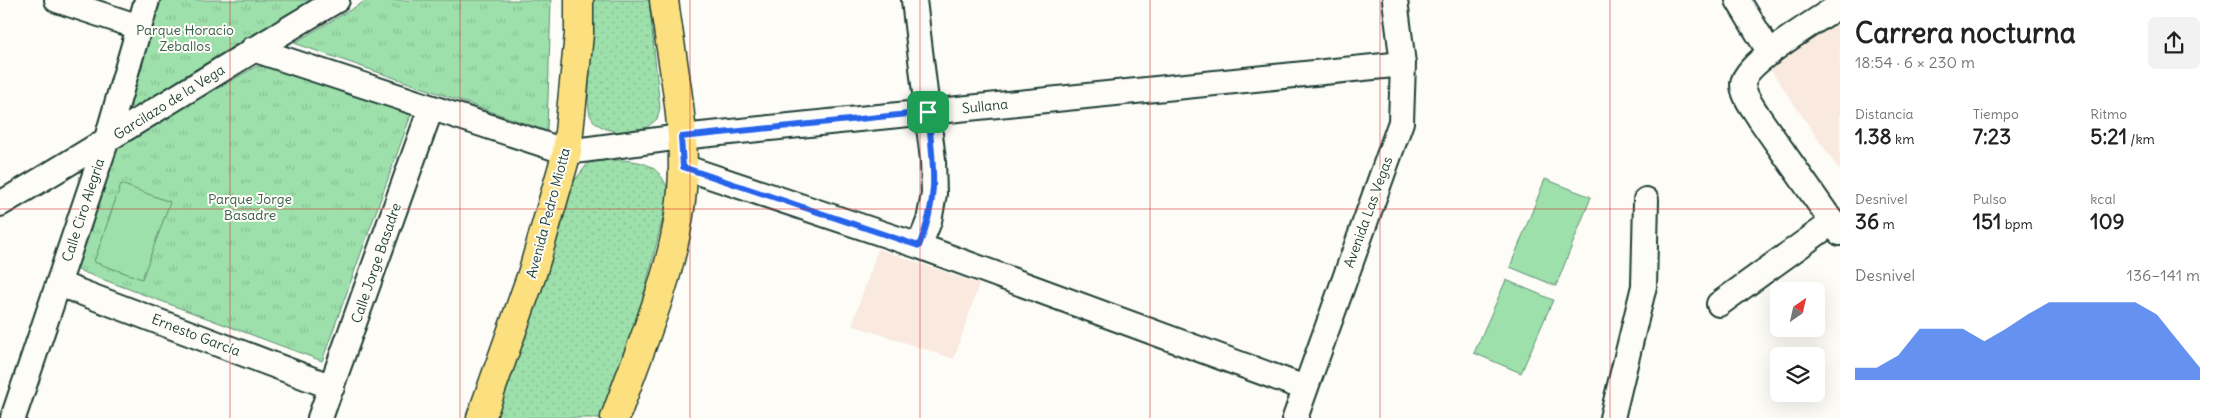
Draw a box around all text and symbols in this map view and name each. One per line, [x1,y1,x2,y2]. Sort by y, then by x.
text: Carrera nocturna [1855,15,2076,51]
button: share [2148,17,2200,69]
park label: Parque Horacio Zeballos [136,21,234,55]
text: 18:54 · 6 × 230 m [1855,52,1975,72]
street label: Garcilazo de la Vega [110,60,228,144]
pin [907,91,949,133]
street label: Sullana [961,95,1009,117]
icon: arrive [914,98,942,126]
text: Distancia [1855,105,1914,123]
text: Tiempo [1973,105,2019,123]
text: Ritmo [2090,105,2127,123]
text: 1.38 [1855,123,1892,150]
text: 7:23 [1973,123,2011,150]
text: 5:21 [2090,123,2127,150]
text: km [1892,130,1914,148]
text: /km [2127,130,2155,148]
street label: Avenida Pedro Miotta [522,146,574,280]
street label: Avenida Las Vegas [1340,154,1396,270]
street label: Calle Ciro Alegria [58,156,108,264]
park label: Parque Jorge Basadre [208,190,292,224]
text: Desnivel [1855,190,1908,208]
text: Pulso [1973,190,2007,208]
text: kcal [2090,190,2116,208]
street label: Calle Jorge Basadre [347,201,405,325]
text: 36 [1855,208,1879,235]
text: 151 [1973,208,2001,235]
text: 109 [2090,208,2125,235]
text: m [1879,215,1895,233]
text: bpm [2001,215,2033,233]
text: Desnivel [1855,265,1915,285]
text: 136–141 m [2127,265,2200,285]
north arrow [1770,282,1825,338]
map controls [1770,282,1825,402]
street label: Ernesto García [149,310,243,360]
button: layers [1770,347,1825,402]

